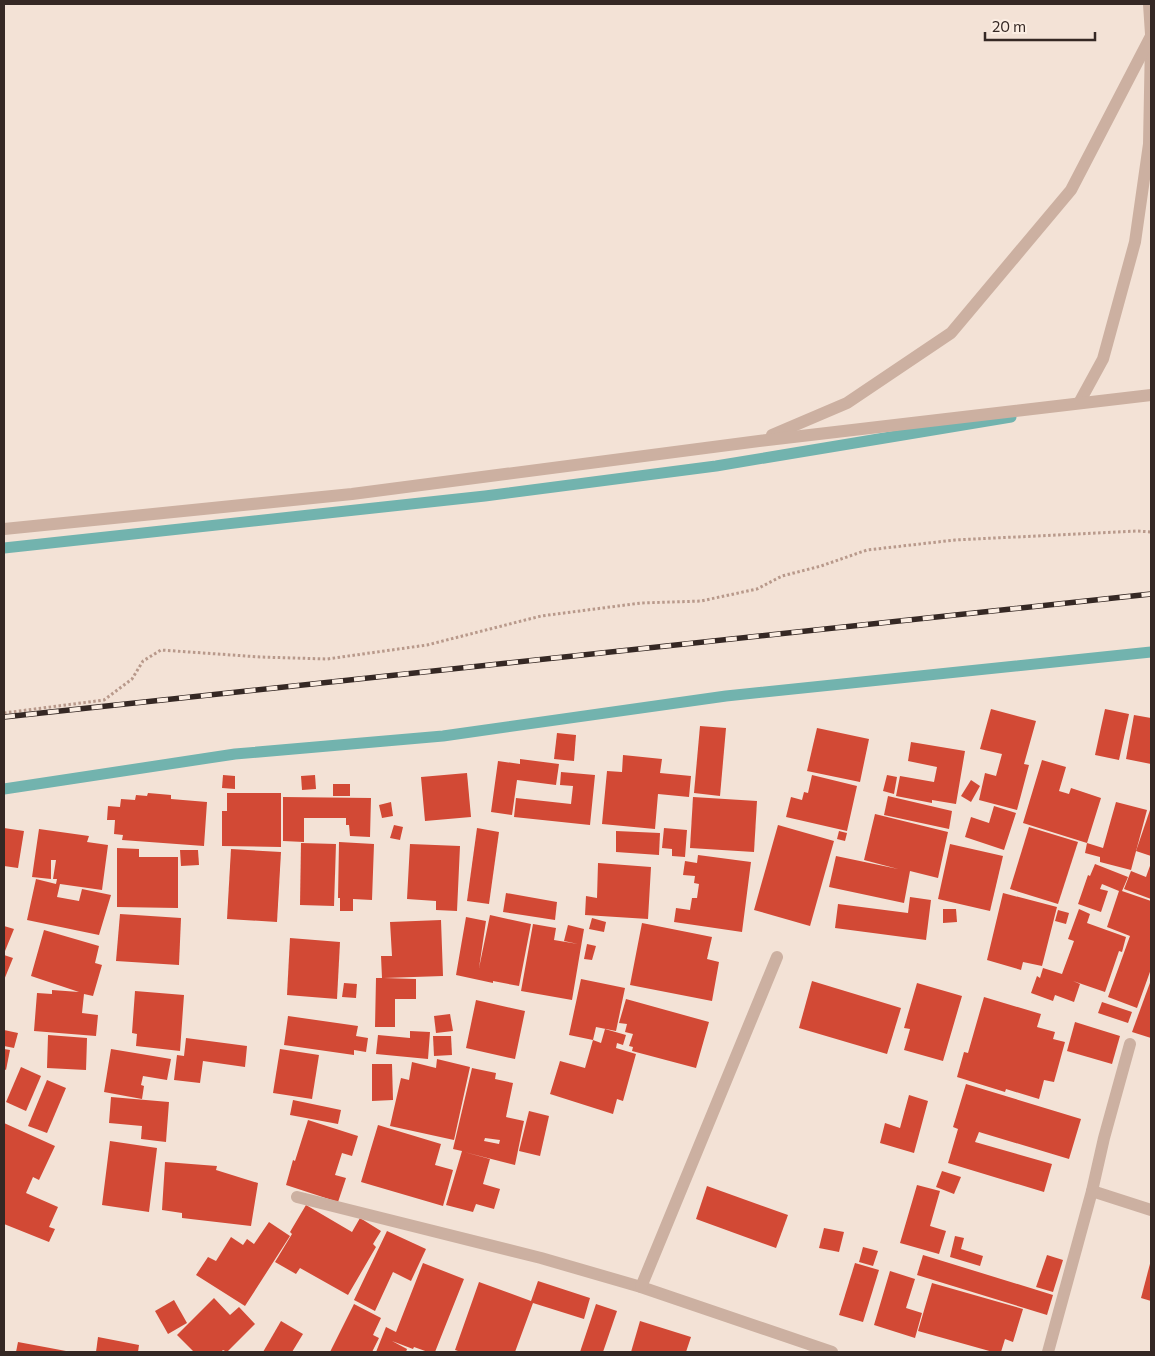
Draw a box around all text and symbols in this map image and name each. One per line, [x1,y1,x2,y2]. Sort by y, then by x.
scale bar [985,10,1095,42]
text: 20 m [992,17,1026,35]

